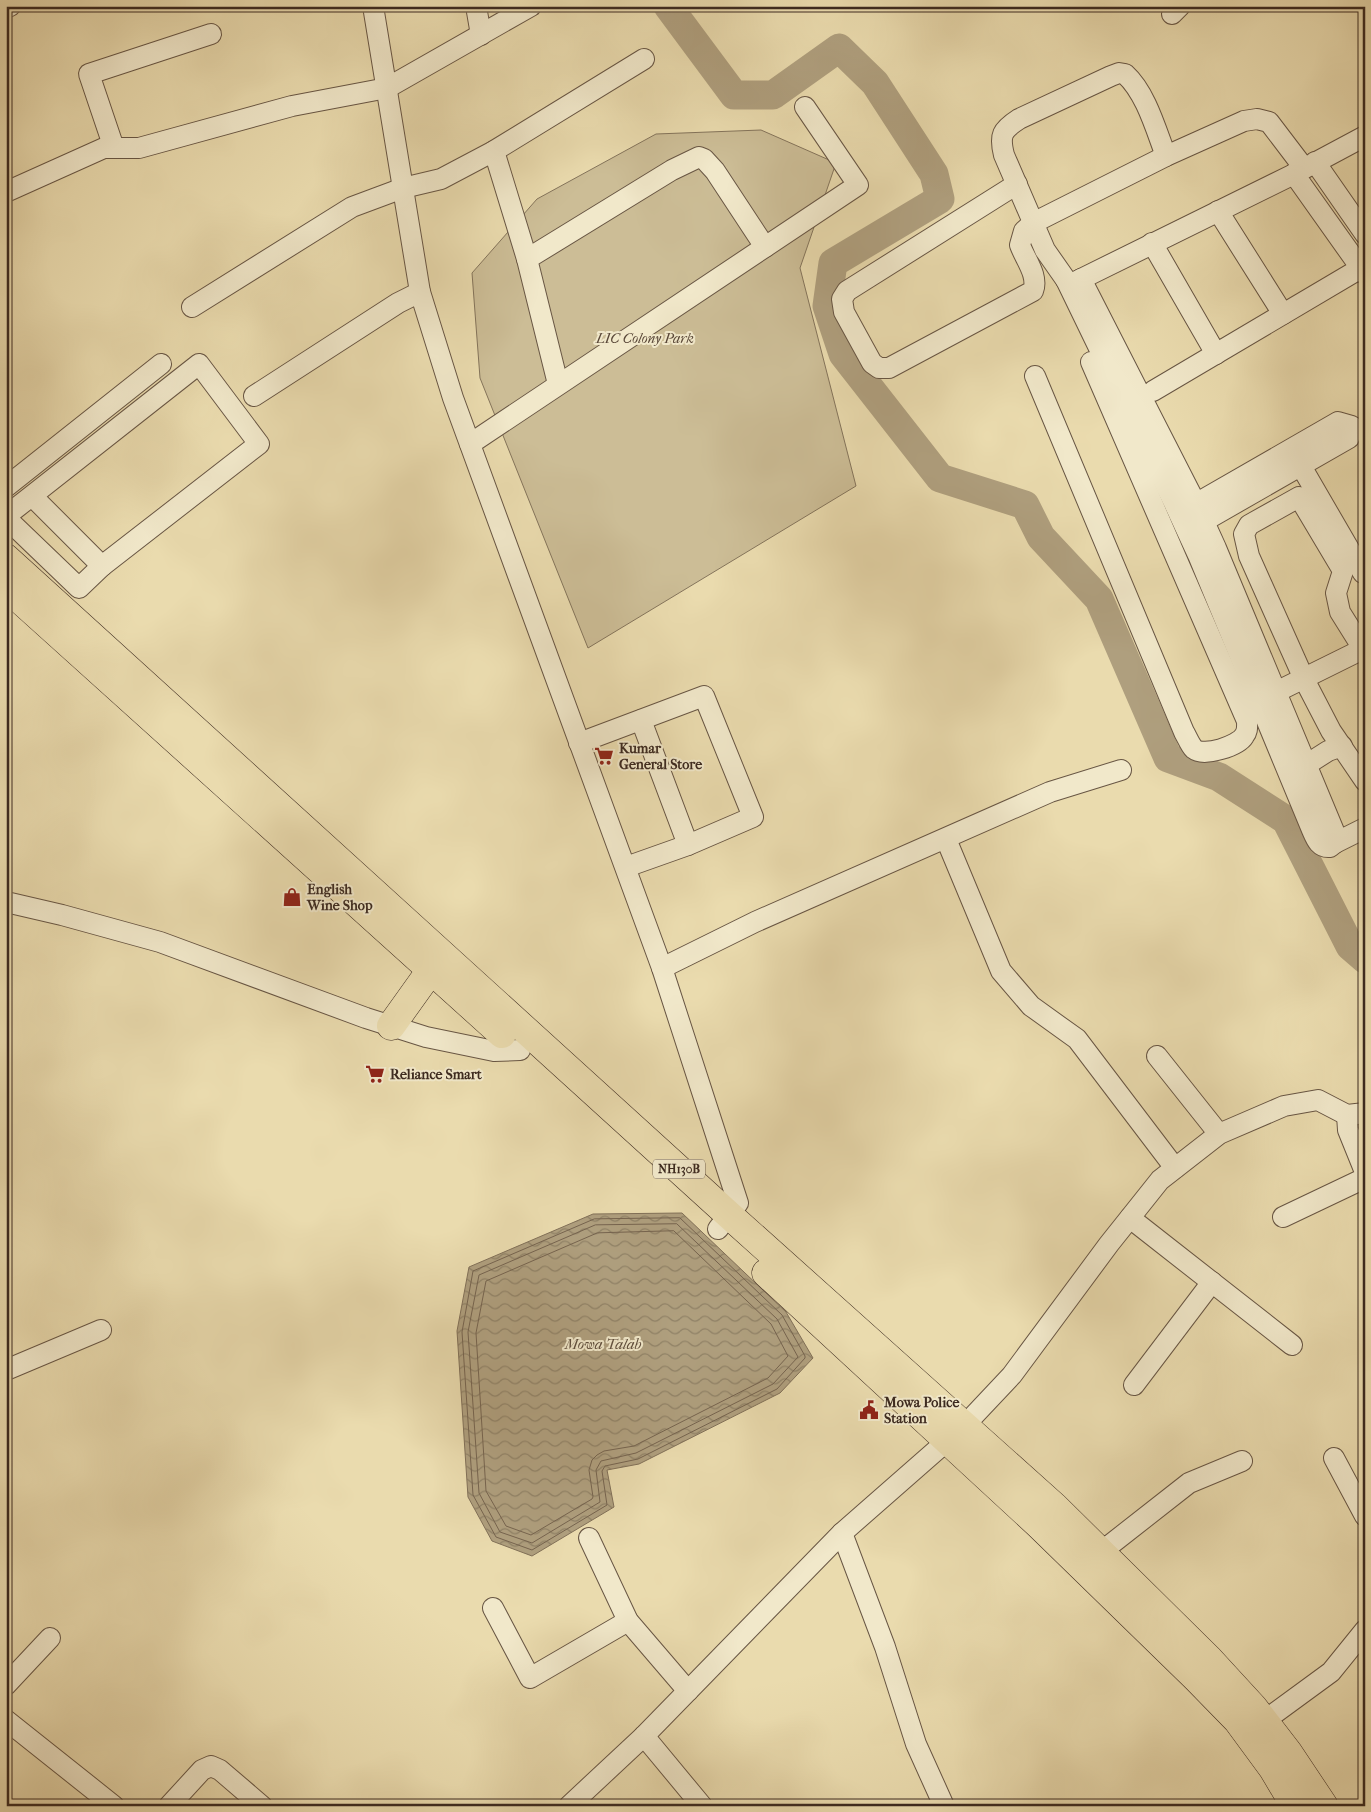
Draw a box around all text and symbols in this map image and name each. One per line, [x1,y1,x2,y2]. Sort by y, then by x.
park label: LIC Colony Park [595,330,694,347]
place label: Kumar General Store [619,740,702,773]
supermarket icon: Kumar General Store [593,745,615,767]
place label: English Wine Shop [306,881,373,914]
shop icon: English Wine Shop [281,886,303,908]
supermarket icon: Reliance Smart [364,1063,386,1085]
place label: Reliance Smart [390,1066,483,1083]
road number: NH130B [653,1160,705,1178]
water label: Mowa Talab [564,1335,642,1353]
place label: Mowa Police Station [883,1394,959,1427]
public building icon: Mowa Police Station [858,1399,880,1421]

